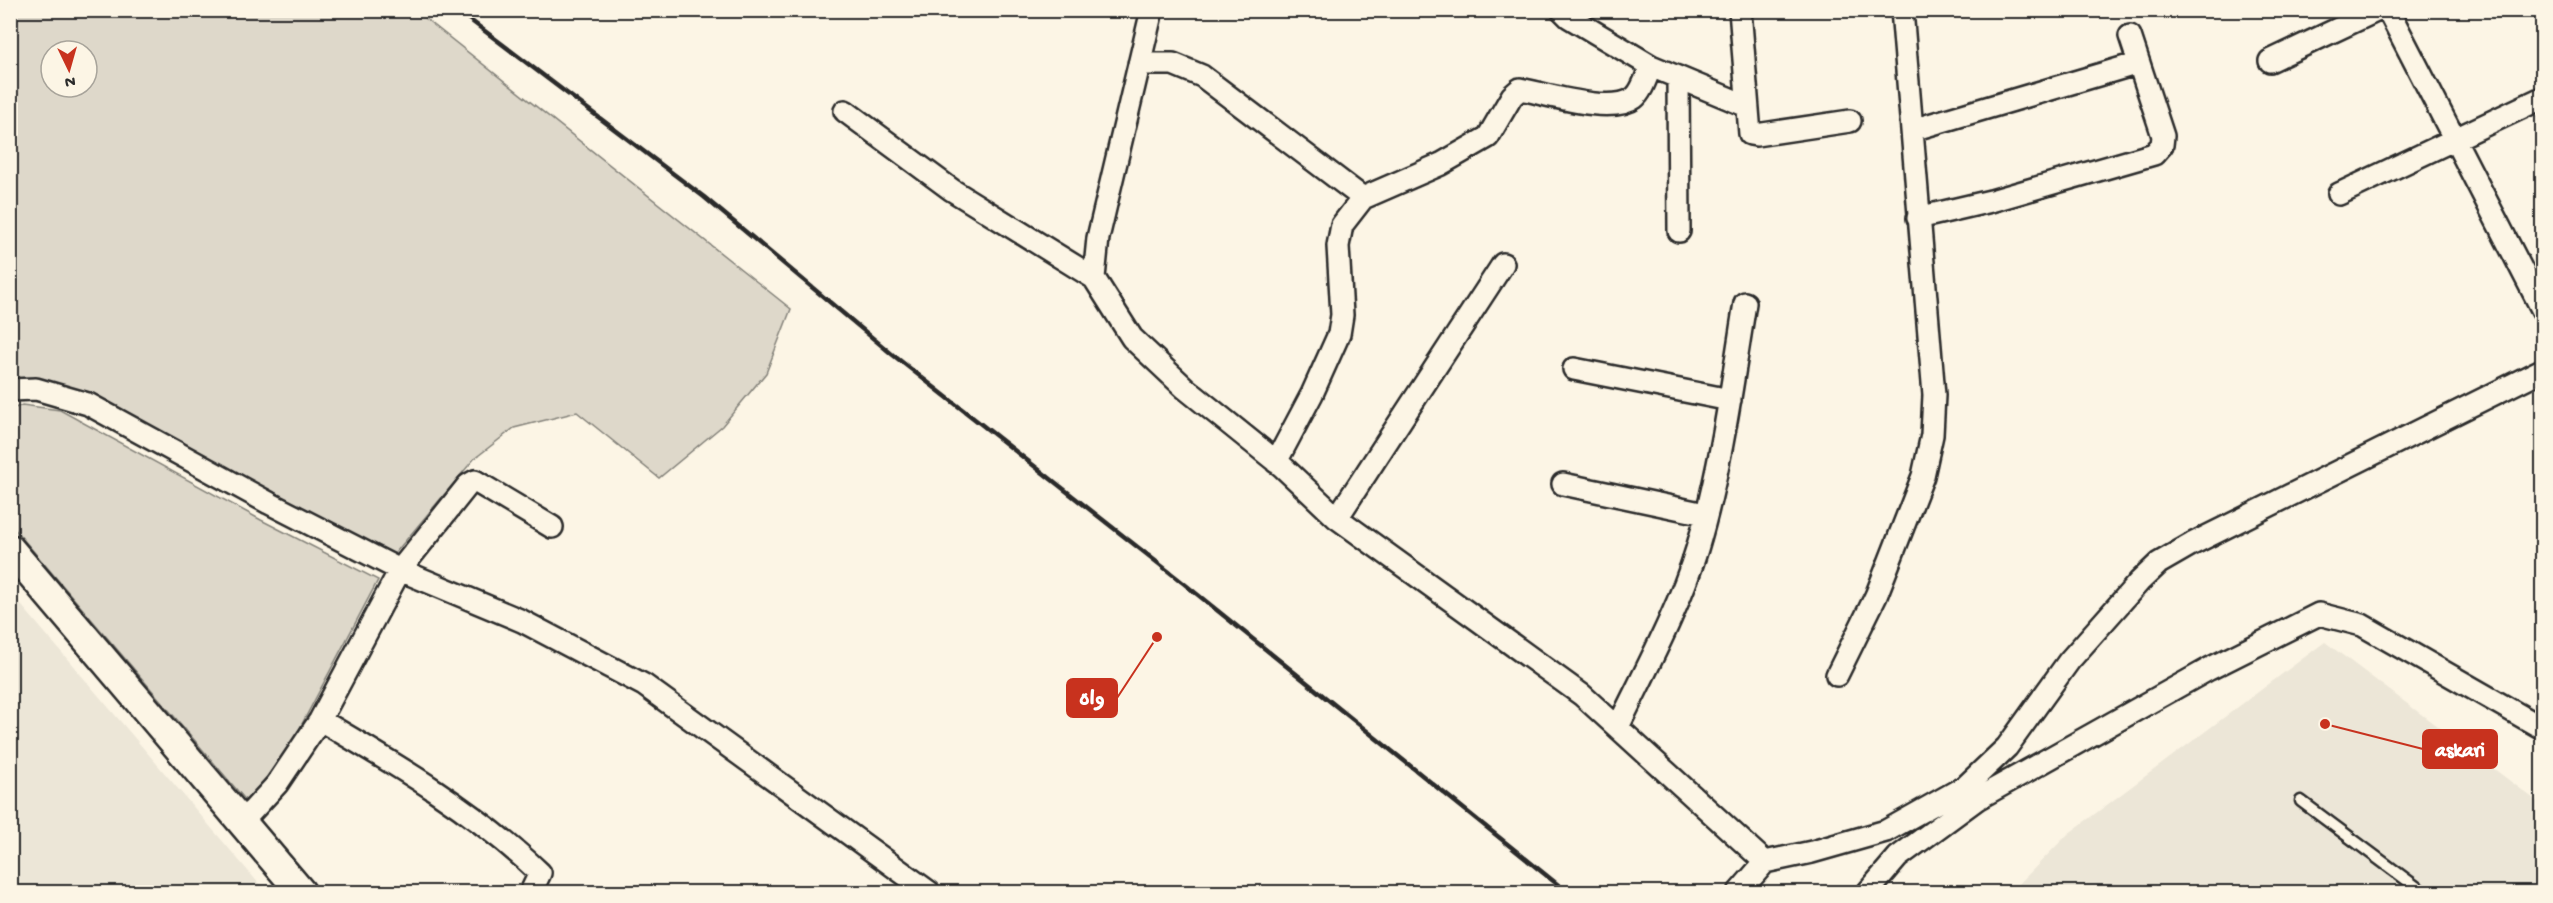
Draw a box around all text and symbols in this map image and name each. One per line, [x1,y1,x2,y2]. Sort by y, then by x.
north arrow [39,39,99,99]
text: N [63,71,76,90]
callout: واہ [1067,679,1117,717]
text: واہ [1079,689,1105,713]
callout: askari [2423,730,2497,768]
text: askari [2434,741,2485,764]

